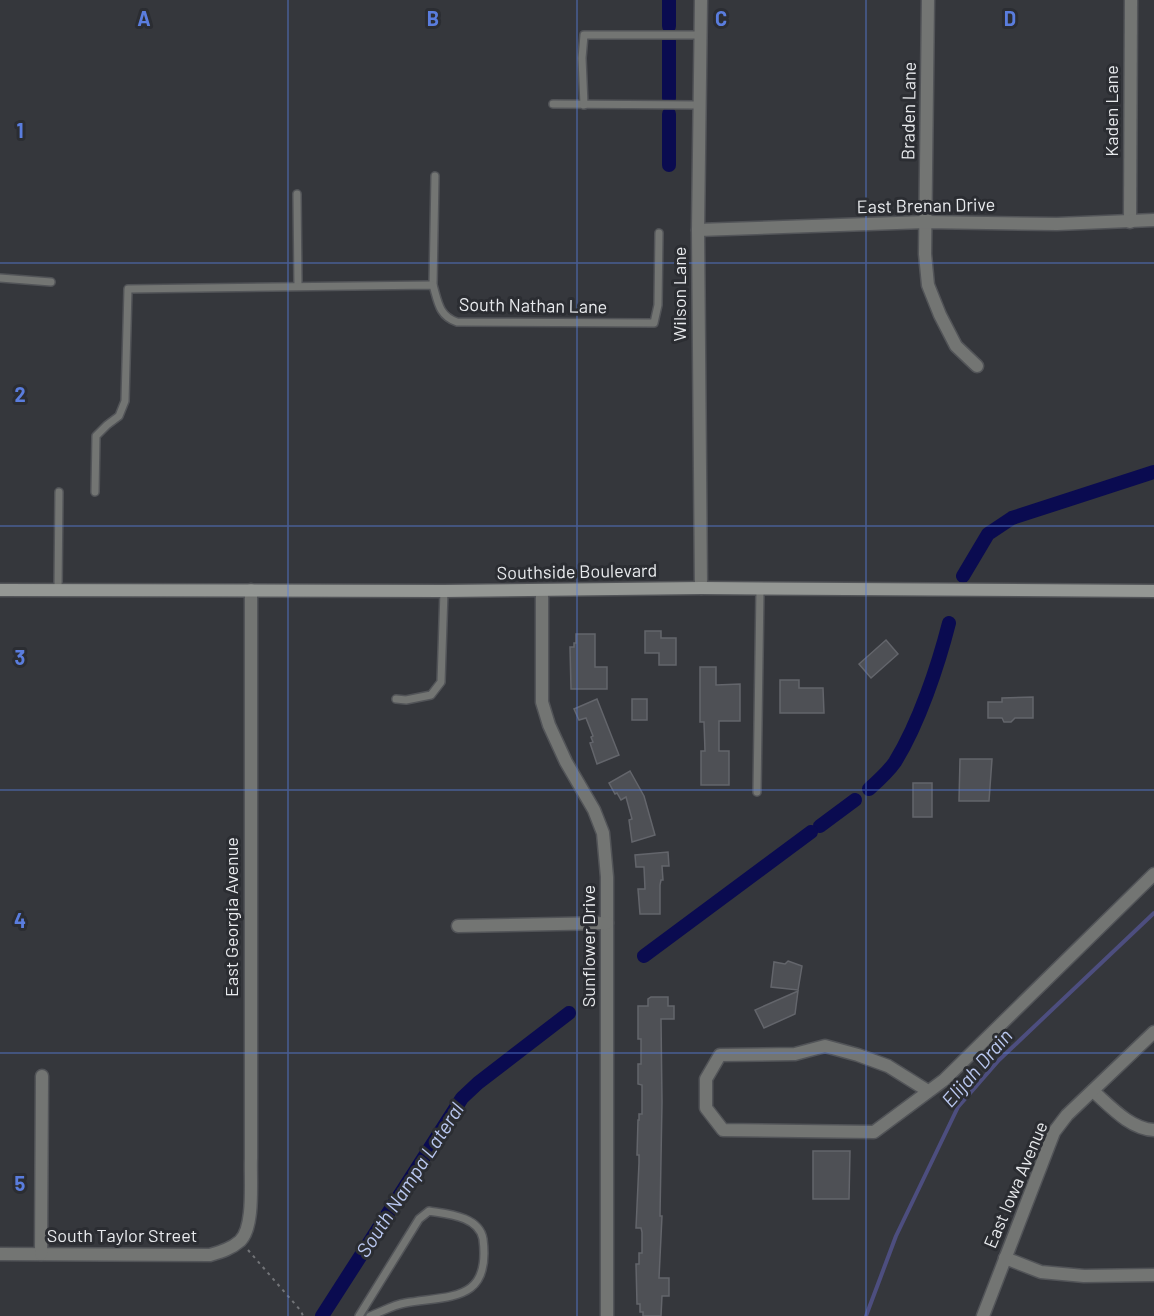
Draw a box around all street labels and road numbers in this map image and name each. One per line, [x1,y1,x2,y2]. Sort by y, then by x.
street label: Braden Lane [896,62,920,160]
street label: Kaden Lane [1100,65,1122,157]
street label: East Brenan Drive [857,193,995,217]
street label: Wilson Lane [668,247,690,341]
street label: South Nathan Lane [459,293,607,317]
street label: Southside Boulevard [497,559,657,583]
street label: East Georgia Avenue [220,837,242,997]
street label: Sunflower Drive [577,885,599,1007]
street label: East Iowa Avenue [978,1118,1052,1251]
street label: South Taylor Street [47,1224,197,1246]

